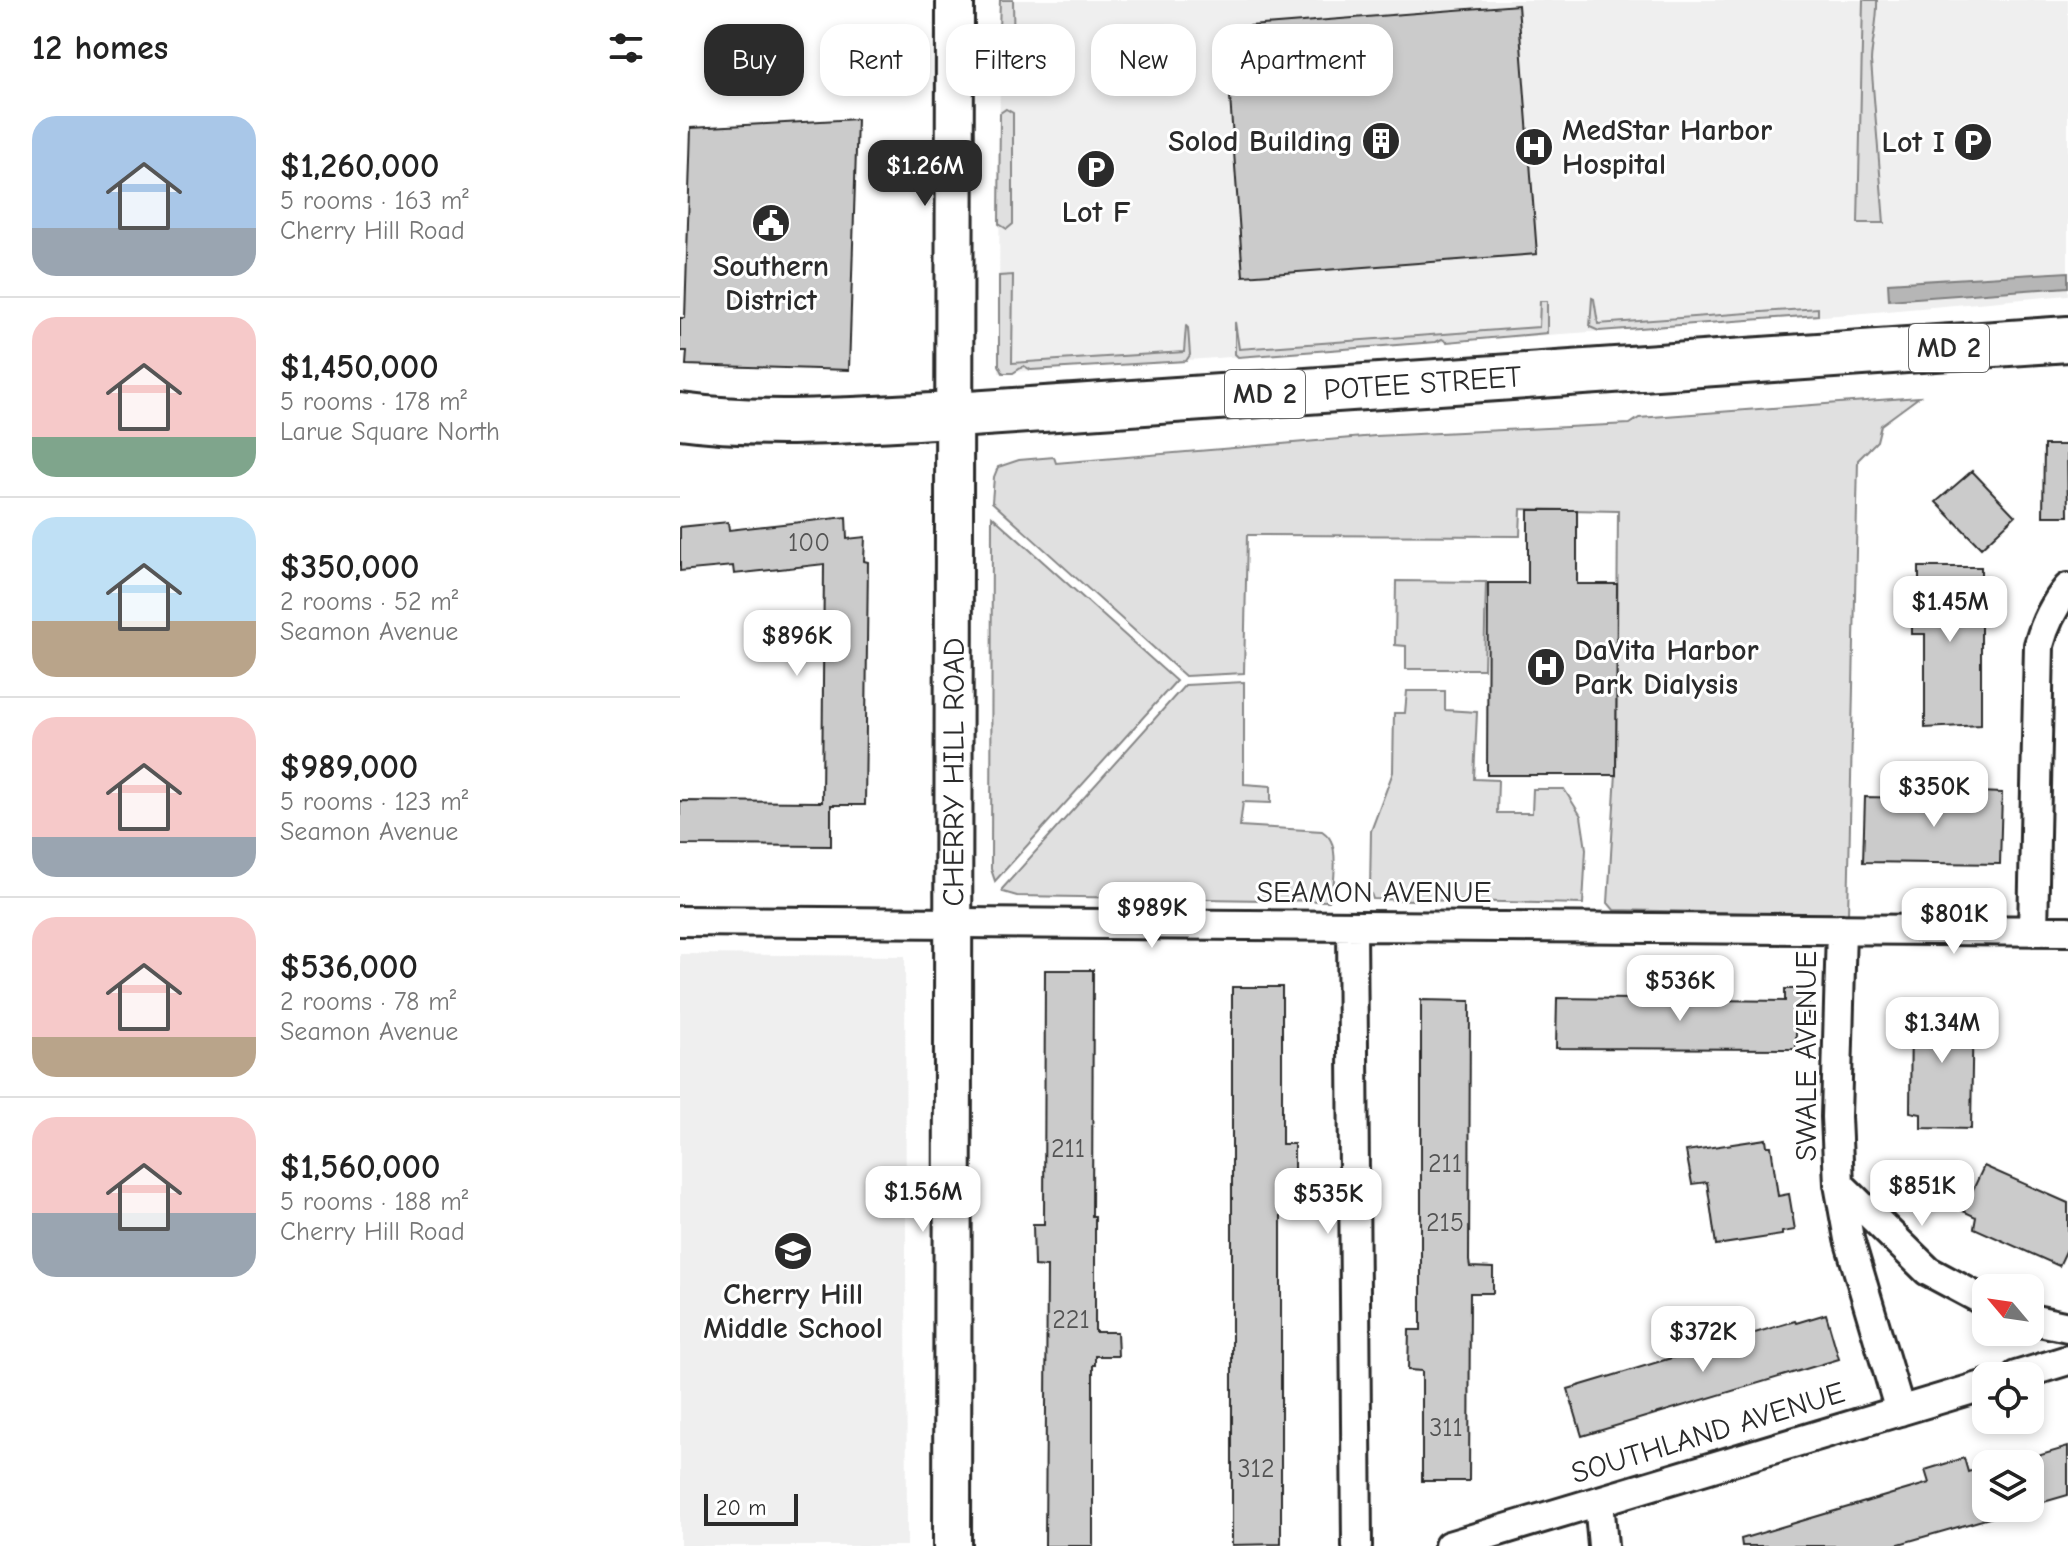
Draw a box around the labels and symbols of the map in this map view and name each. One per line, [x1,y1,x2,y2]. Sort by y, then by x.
place label: MedStar Harbor Hospital [1562,113,1772,182]
building icon: Solod Building [1360,120,1402,162]
parking icon: Lot I [1952,121,1994,163]
place label: Solod Building [1168,124,1353,159]
place label: Lot I [1882,125,1945,160]
hospital icon: MedStar Harbor Hospital [1513,126,1555,168]
pin: $1.26M [860,140,990,208]
parking icon: Lot F [1075,148,1117,190]
place label: Lot F [1062,195,1131,230]
public building icon: Southern District [750,202,792,244]
place label: Southern District [713,249,829,318]
road number: MD 2 [1909,324,1989,372]
street label: POTEE STREET [1322,359,1523,407]
road number: MD 2 [1225,370,1305,418]
house number: 100 [788,528,830,558]
pin: $1.45M [1885,576,2015,644]
pin: $896K [741,610,853,678]
place label: DaVita Harbor Park Dialysis [1574,633,1759,702]
street label: CHERRY HILL ROAD [936,638,971,906]
hospital icon: DaVita Harbor Park Dialysis [1525,646,1567,688]
pin: $350K [1878,761,1990,829]
street label: SEAMON AVENUE [1256,875,1492,910]
pin: $989K [1096,882,1208,950]
pin: $801K [1898,888,2010,956]
street label: SWALE AVENUE [1789,951,1824,1161]
pin: $536K [1624,955,1736,1023]
pin: $1.34M [1877,997,2007,1065]
house number: 211 [1051,1134,1085,1164]
house number: 211 [1428,1149,1462,1179]
pin: $851K [1866,1160,1978,1228]
pin: $1.56M [858,1166,988,1234]
pin: $535K [1272,1168,1384,1236]
house number: 215 [1426,1208,1464,1238]
school or university icon: Cherry Hill Middle School [772,1230,814,1272]
north arrow [1972,1274,2044,1346]
place label: Cherry Hill Middle School [703,1277,883,1346]
house number: 221 [1052,1305,1090,1335]
pin: $372K [1647,1306,1759,1374]
street label: SOUTHLAND AVENUE [1567,1375,1849,1491]
house number: 311 [1429,1413,1463,1443]
house number: 312 [1237,1454,1275,1484]
scale bar [704,1490,798,1526]

